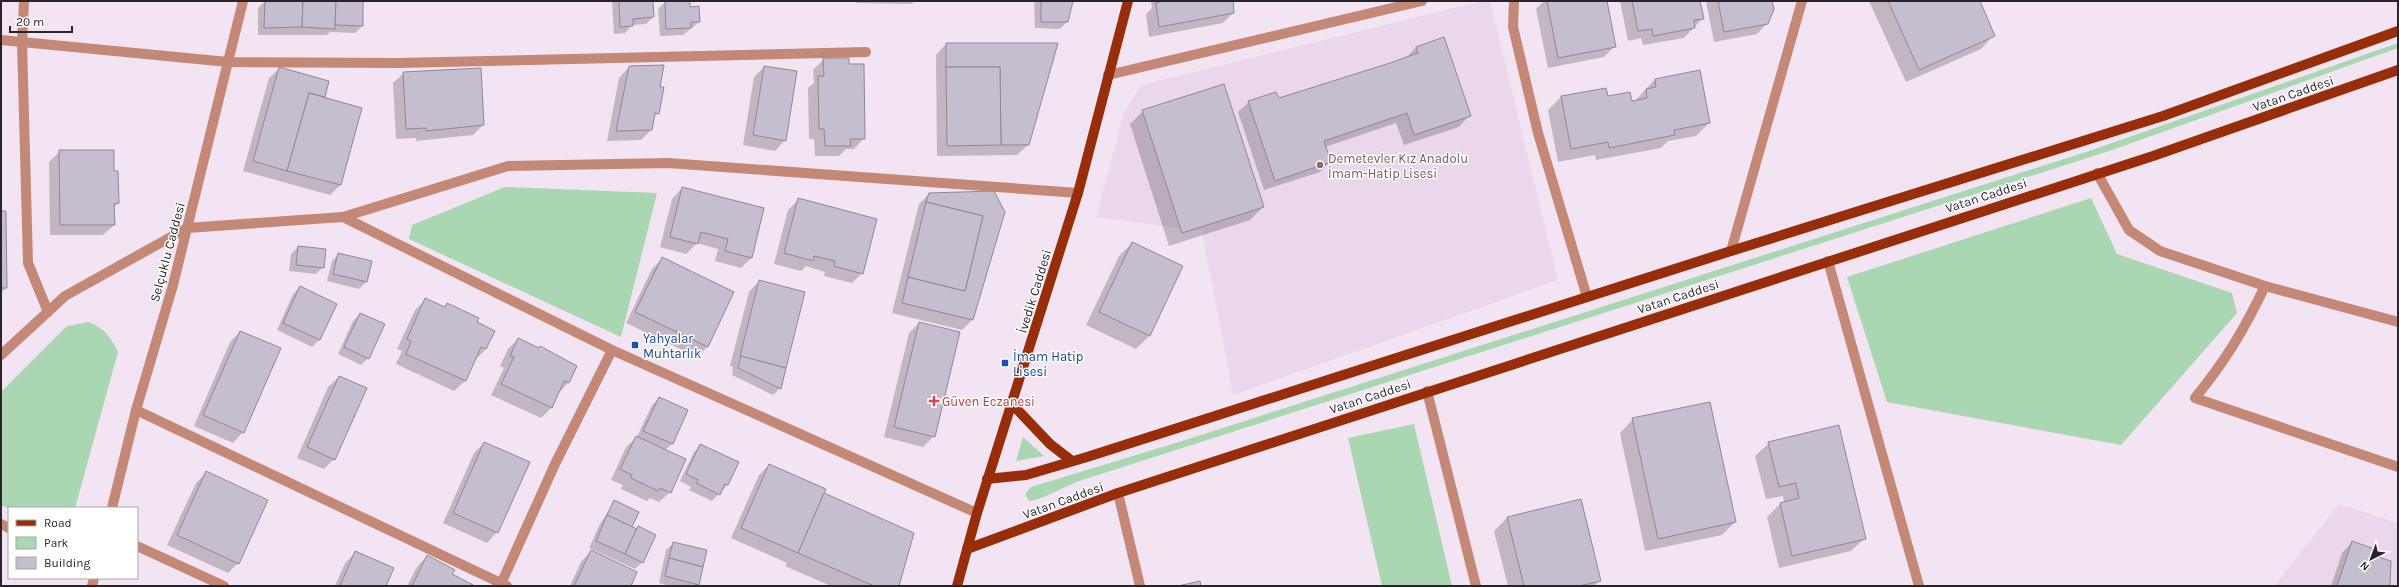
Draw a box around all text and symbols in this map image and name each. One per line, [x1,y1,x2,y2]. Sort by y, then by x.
scale bar [10,8,72,34]
text: 20 m [16,15,44,29]
street label: Vatan Caddesi [2251,73,2336,114]
place label: Demetevler Kız Anadolu İmam-Hatip Lisesi [1328,151,1468,181]
marker: Demetevler Kız Anadolu İmam-Hatip Lisesi [1315,160,1325,170]
street label: Vatan Caddesi [1943,175,2029,216]
street label: Selçuklu Caddesi [147,201,188,304]
street label: İvedik Caddesi [1015,247,1054,335]
street label: Vatan Caddesi [1635,276,1721,317]
place label: Yahyalar Muhtarlık [643,331,701,361]
marker: Yahyalar Muhtarlık [630,340,640,350]
place label: İmam Hatip Lisesi [1013,349,1083,379]
marker: İmam Hatip Lisesi [1000,358,1010,368]
street label: Vatan Caddesi [1327,376,1413,417]
place label: Güven Eczanesi [942,394,1035,409]
marker: Güven Eczanesi [929,396,939,406]
street label: Vatan Caddesi [1021,479,1106,522]
legend [8,507,138,579]
text: Road [44,516,72,530]
text: Park [44,536,69,550]
north arrow [2351,539,2391,579]
text: Building [44,556,91,570]
text: N [2357,559,2372,574]

